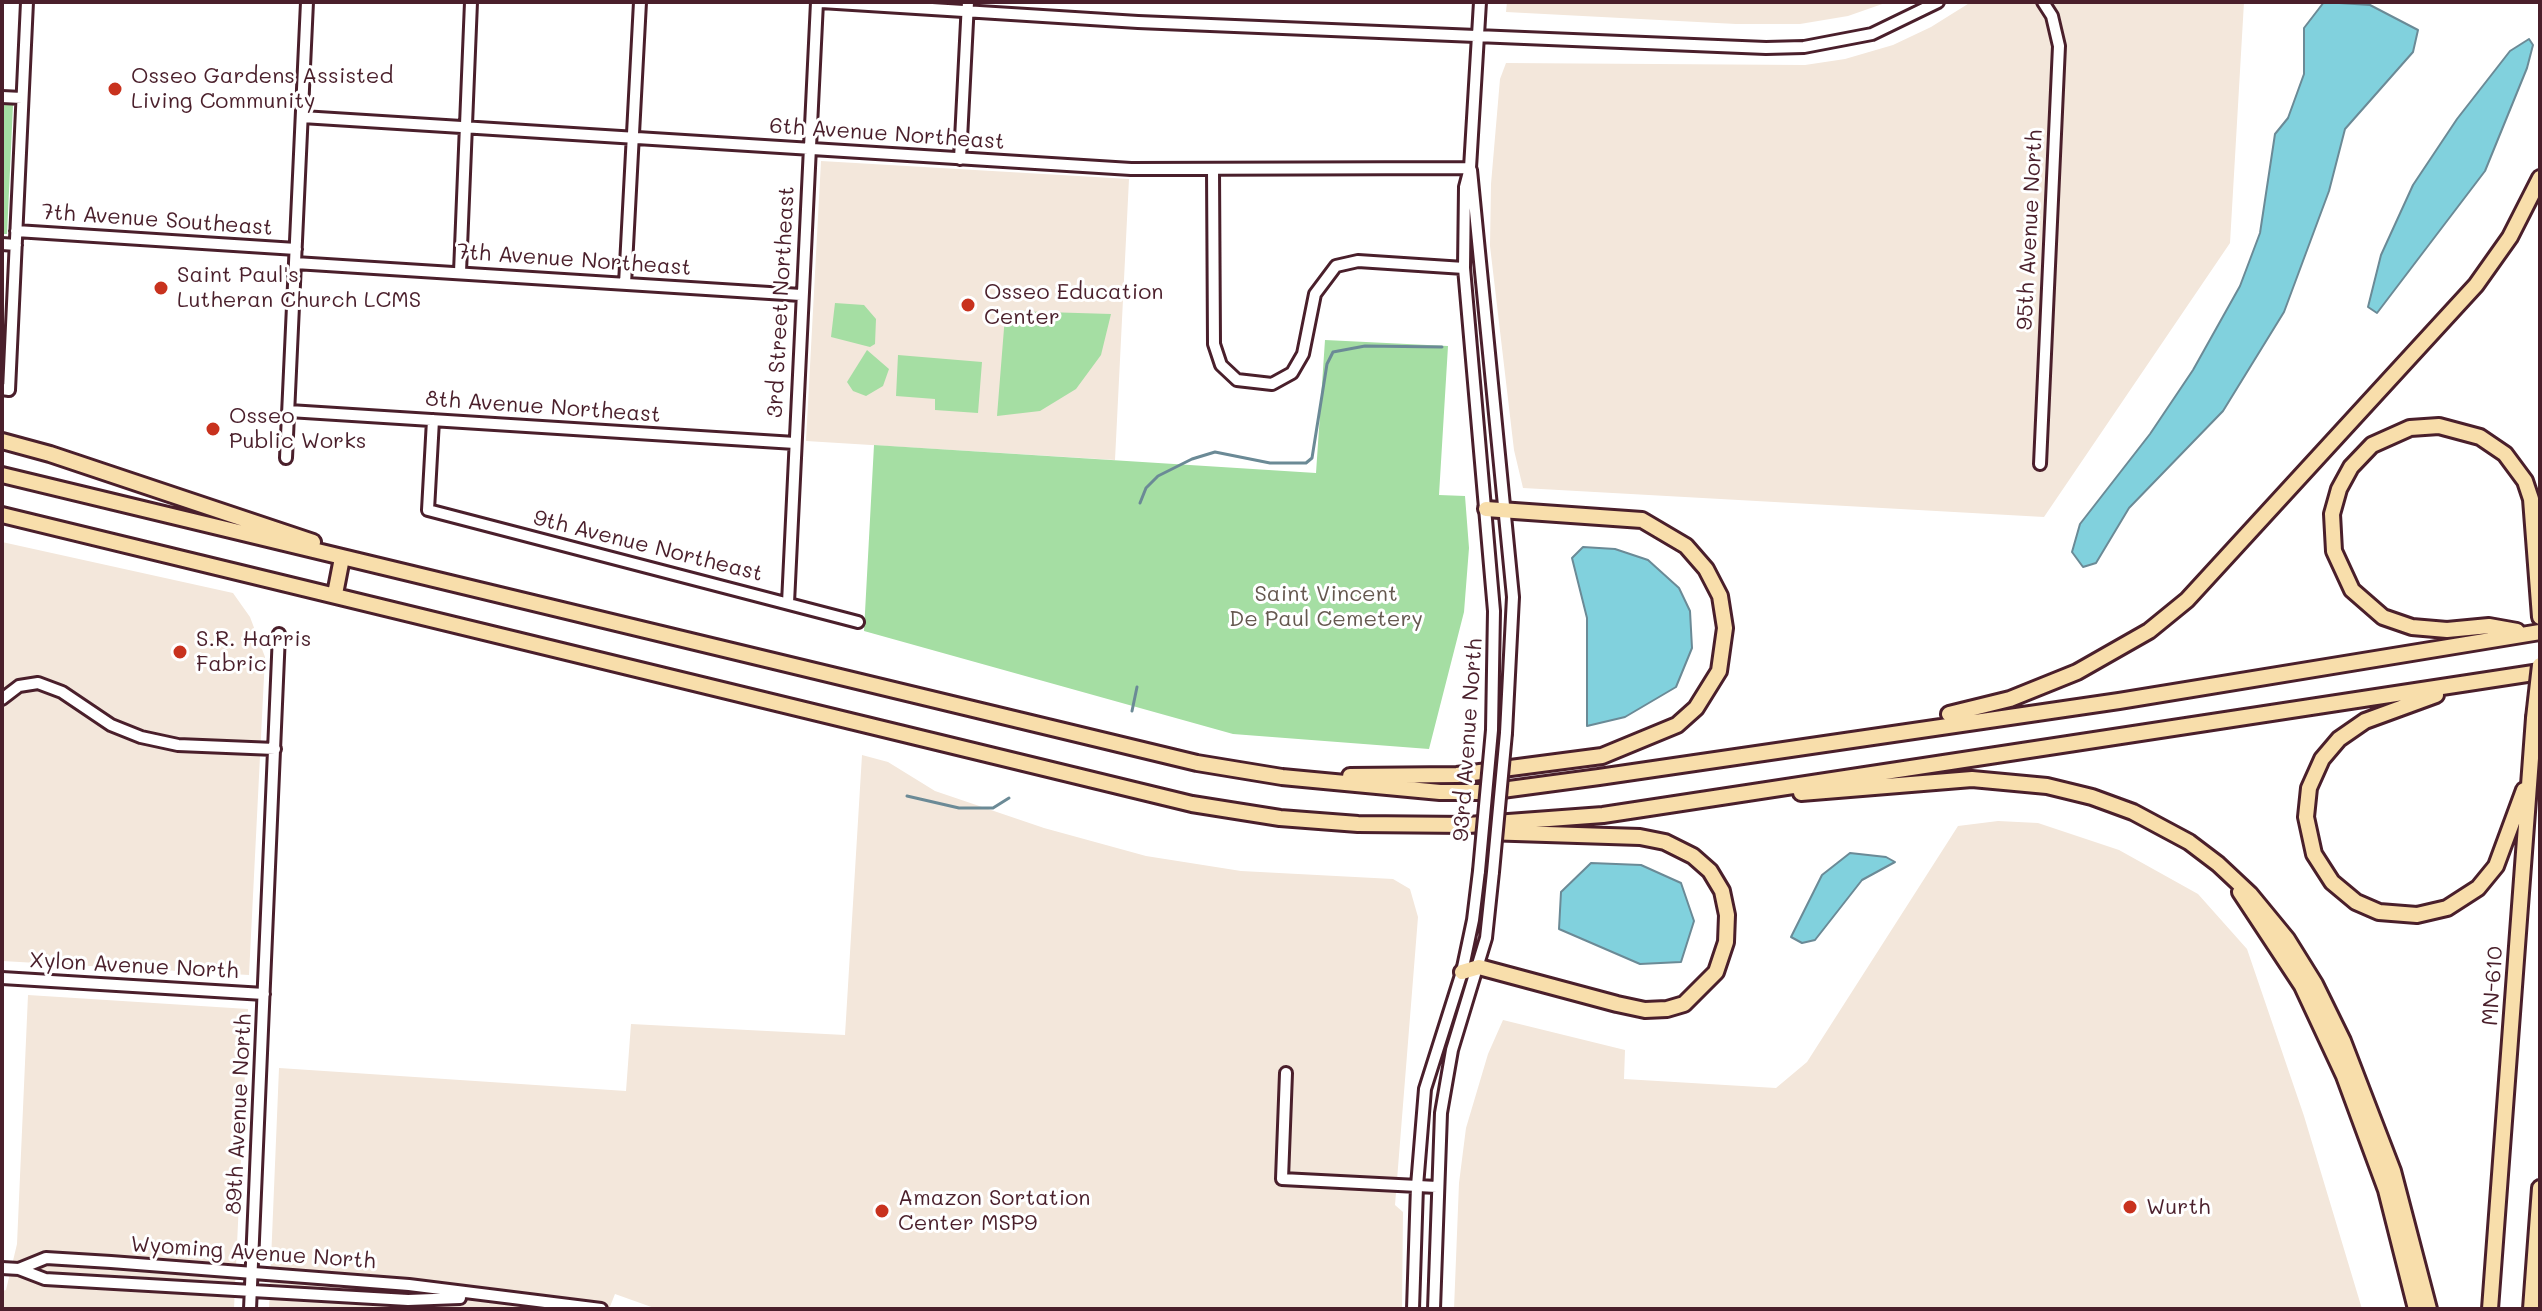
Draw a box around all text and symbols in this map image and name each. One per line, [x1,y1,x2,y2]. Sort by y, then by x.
place label: Osseo Gardens Assisted Living Community [131,63,393,114]
marker: Osseo Gardens Assisted Living Community [106,80,124,98]
street label: 6th Avenue Northeast [769,113,1005,155]
street label: 95th Avenue North [2012,129,2048,331]
street label: 3rd Street Northeast [762,185,800,419]
street label: 7th Avenue Southeast [40,199,274,241]
street label: 7th Avenue Northeast [456,239,692,281]
place label: Saint Paul's Lutheran Church LCMS [177,262,421,314]
marker: Saint Paul's Lutheran Church LCMS [152,279,170,297]
place label: Osseo Education Center [984,279,1163,330]
marker: Osseo Education Center [959,296,977,314]
street label: 8th Avenue Northeast [425,386,661,428]
place label: Osseo Public Works [229,403,366,454]
marker: Osseo Public Works [204,420,222,438]
street label: 9th Avenue Northeast [531,505,765,587]
park label: Saint Vincent De Paul Cemetery [1229,581,1423,632]
place label: S.R. Harris Fabric [196,626,311,678]
street label: 93rd Avenue North [1448,638,1488,842]
marker: S.R. Harris Fabric [171,643,189,661]
street label: MN-610 [2477,945,2509,1027]
street label: Xylon Avenue North [29,947,239,985]
street label: 89th Avenue North [221,1013,257,1215]
place label: Amazon Sortation Center MSP9 [898,1185,1090,1236]
place label: Wurth [2146,1194,2210,1220]
marker: Wurth [2121,1198,2139,1216]
marker: Amazon Sortation Center MSP9 [873,1202,891,1220]
street label: Wyoming Avenue North [130,1231,376,1275]

